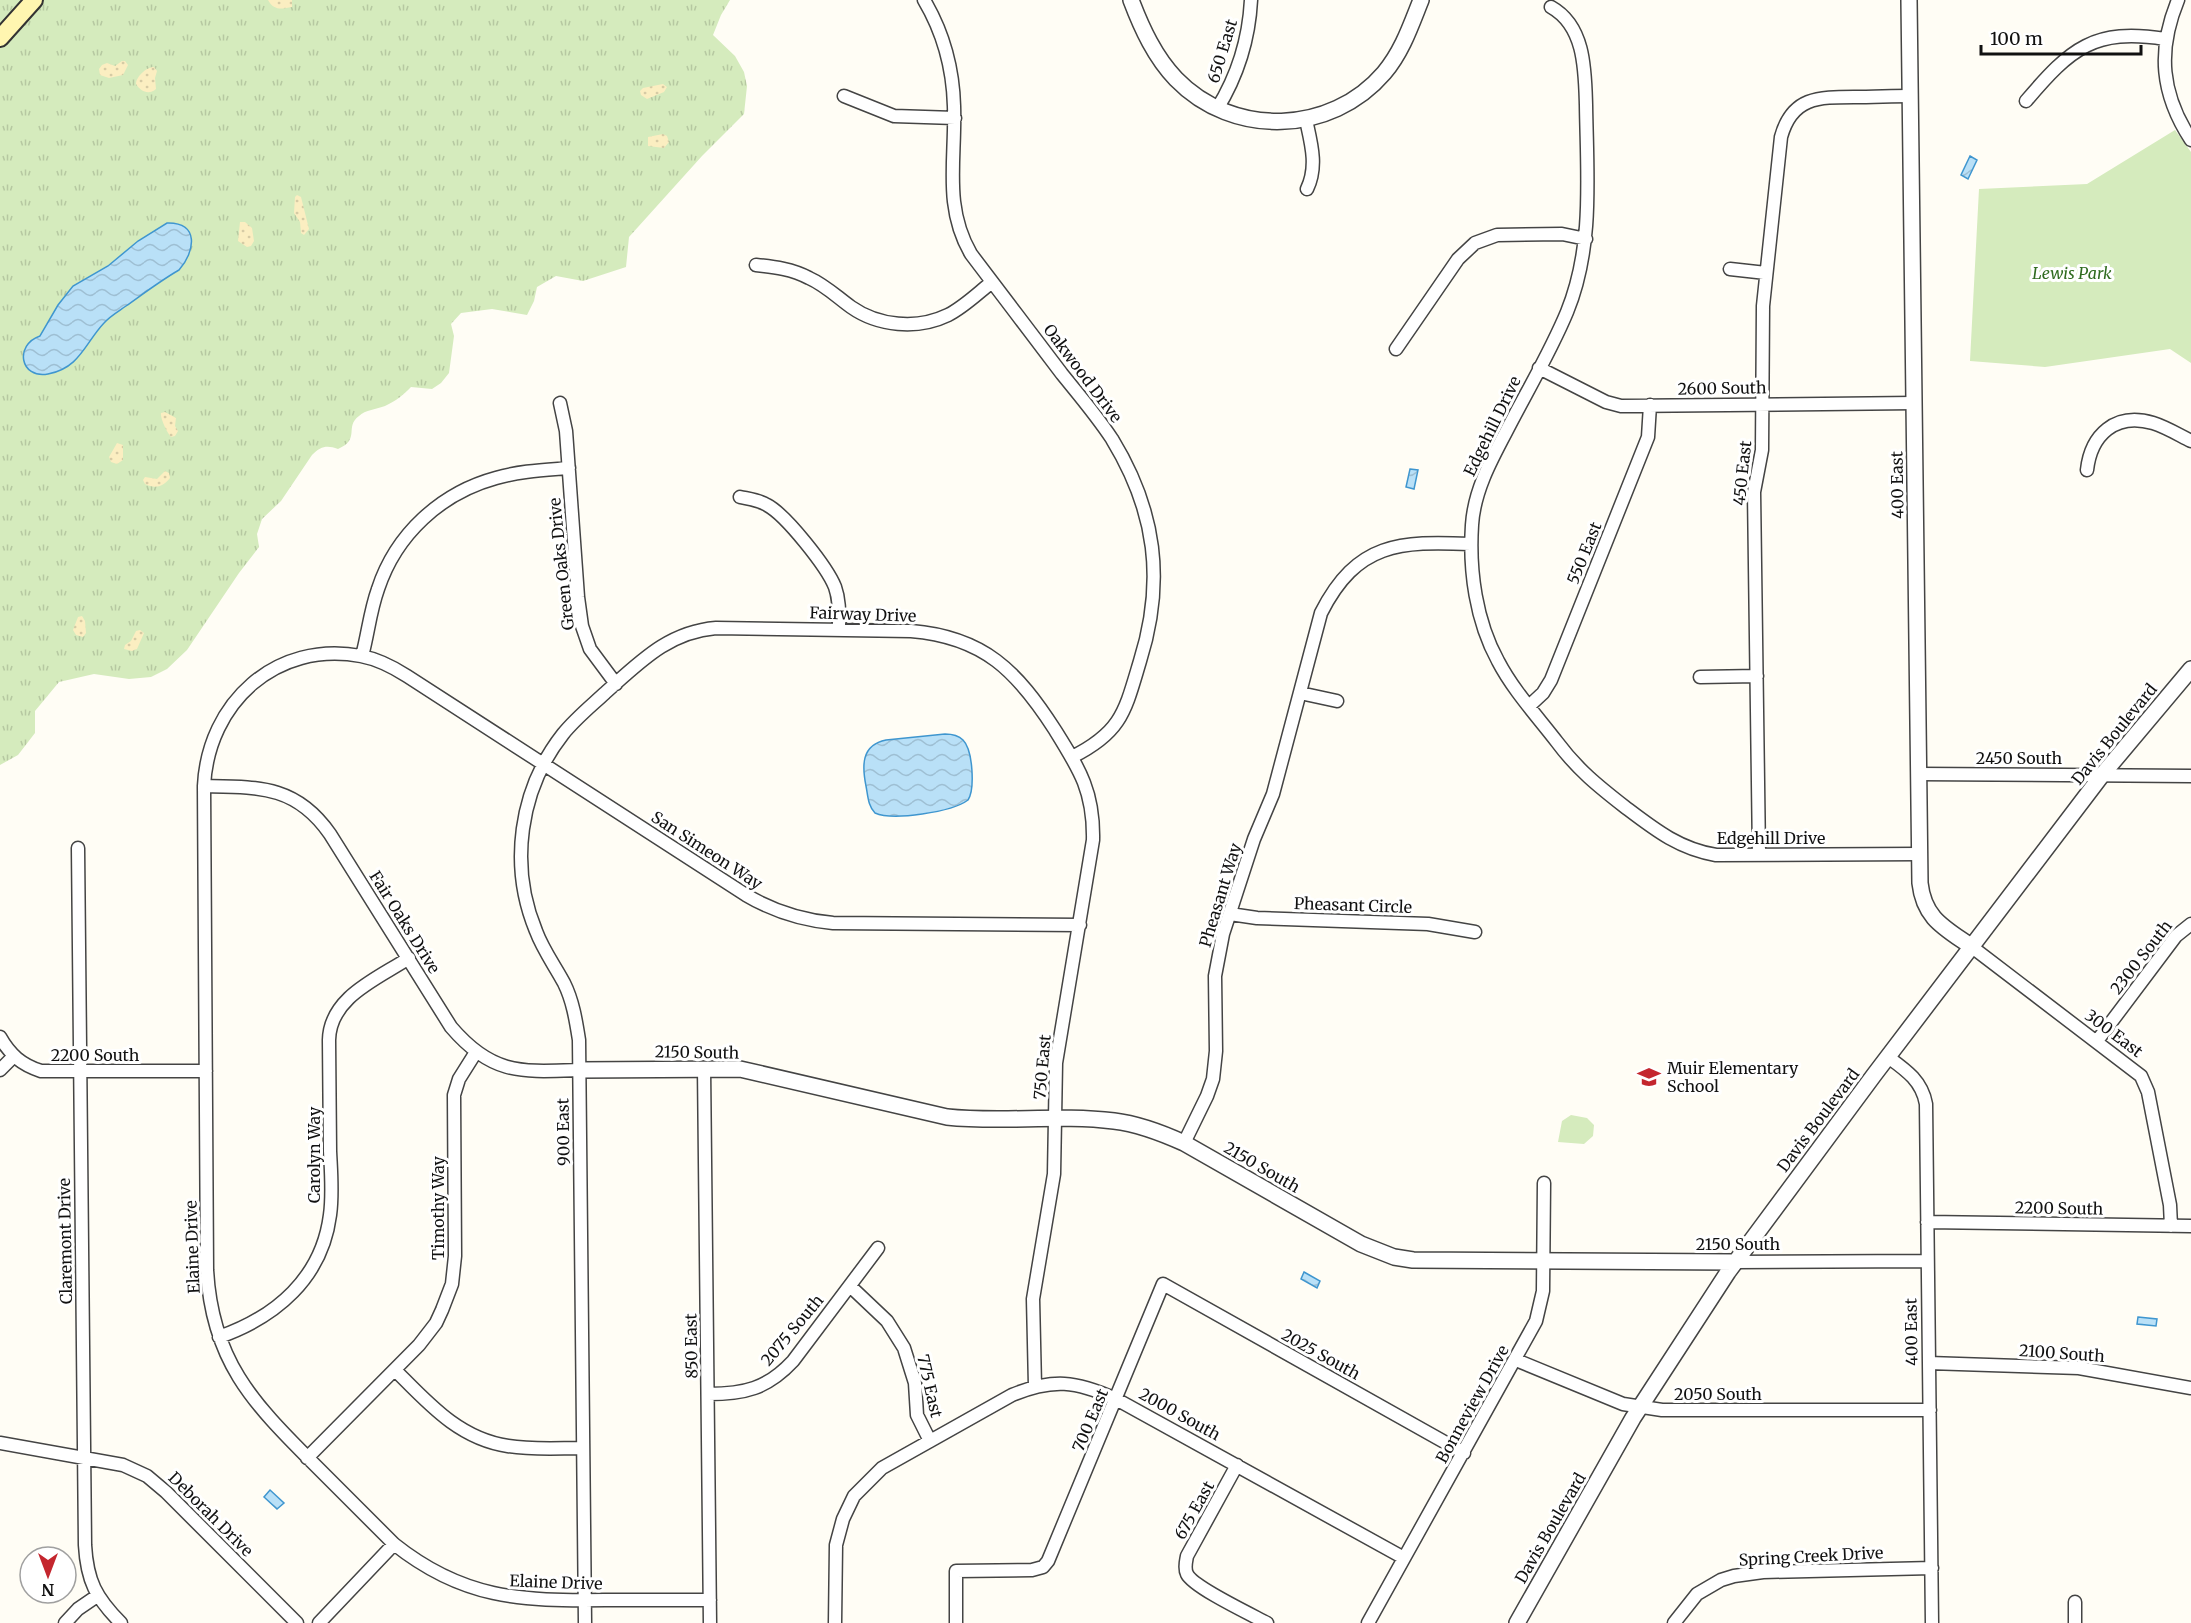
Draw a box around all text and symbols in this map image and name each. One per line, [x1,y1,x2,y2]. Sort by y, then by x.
street label: 650 East [1203,16,1241,85]
scale bar [1981,18,2142,56]
text: 100 m [1990,27,2043,50]
park label: Lewis Park [2032,263,2112,283]
street label: Oakwood Drive [1039,320,1127,426]
street label: Edgehill Drive [1459,373,1525,479]
street label: 2600 South [1677,377,1767,399]
street label: 450 East [1729,439,1755,506]
street label: 400 East [1886,450,1908,519]
street label: Green Oaks Drive [544,497,578,631]
street label: 550 East [1563,518,1606,587]
street label: Fairway Drive [809,602,917,626]
street label: Davis Boulevard [2067,679,2161,789]
street label: 2450 South [1976,748,2063,768]
street label: San Simeon Way [648,807,767,894]
street label: Edgehill Drive [1717,828,1825,848]
street label: Pheasant Way [1195,840,1245,949]
street label: Fair Oaks Drive [365,867,445,977]
street label: Pheasant Circle [1294,893,1412,917]
street label: 2300 South [2106,916,2176,998]
street label: 300 East [2081,1005,2147,1062]
street label: 750 East [1029,1033,1055,1100]
street label: 2150 South [655,1041,740,1063]
street label: 2200 South [51,1045,140,1065]
place label: Muir Elementary School [1667,1058,1799,1096]
school or university icon: Muir Elementary School [1636,1064,1662,1090]
street label: Davis Boulevard [1773,1064,1864,1176]
street label: 900 East [552,1097,574,1166]
street label: Carolyn Way [304,1106,324,1203]
street label: 2150 South [1220,1137,1304,1197]
street label: Timothy Way [428,1155,448,1260]
street label: Claremont Drive [54,1178,76,1304]
street label: 2200 South [2015,1197,2104,1219]
street label: Elaine Drive [180,1200,204,1294]
street label: 2150 South [1696,1234,1781,1254]
street label: 2075 South [757,1290,828,1370]
street label: 400 East [1900,1297,1922,1366]
street label: 850 East [680,1312,702,1379]
street label: 2025 South [1278,1324,1364,1384]
street label: 2100 South [2019,1340,2106,1366]
street label: Bonneview Drive [1431,1342,1513,1466]
street label: 775 East [913,1352,947,1420]
street label: 2000 South [1136,1383,1224,1445]
street label: 2050 South [1674,1384,1762,1404]
street label: 700 East [1068,1385,1113,1455]
street label: Deborah Drive [165,1468,257,1560]
street label: Davis Boulevard [1510,1469,1590,1587]
street label: 675 East [1170,1477,1219,1543]
street label: Spring Creek Drive [1738,1542,1884,1570]
north arrow [18,1545,78,1605]
street label: Elaine Drive [509,1570,603,1594]
text: N [41,1580,54,1600]

